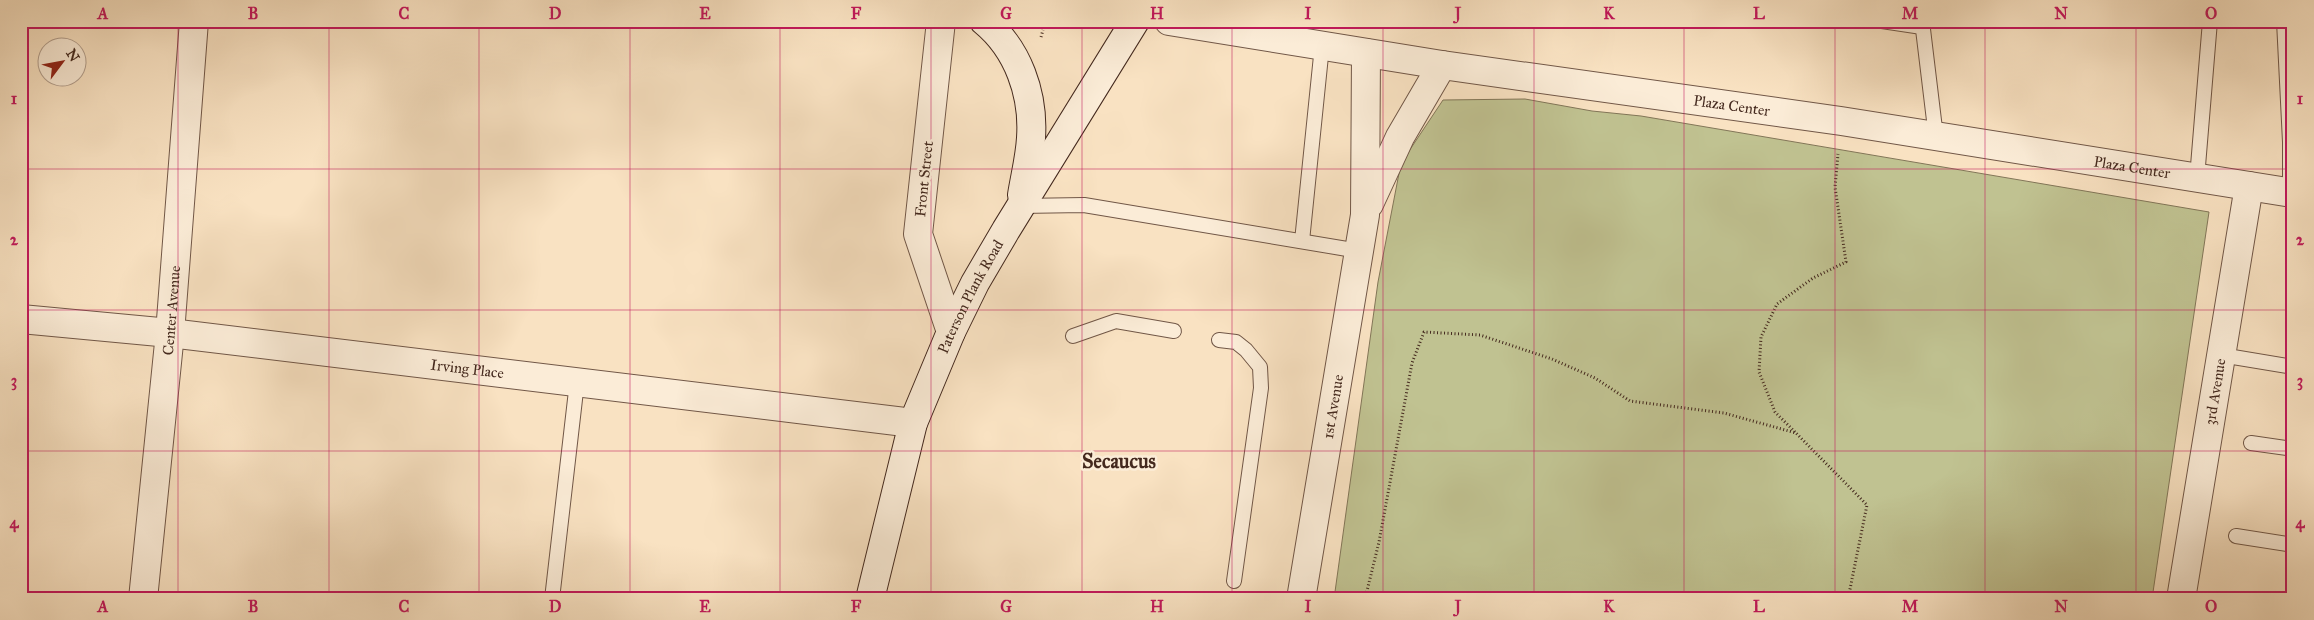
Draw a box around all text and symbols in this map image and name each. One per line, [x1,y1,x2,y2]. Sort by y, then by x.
text: A [97,4,109,23]
text: B [248,4,258,23]
text: C [399,4,410,23]
text: D [549,4,562,23]
text: E [699,4,711,23]
text: F [851,4,862,23]
text: G [1000,4,1012,23]
text: H [1150,4,1164,23]
text: I [1305,4,1312,23]
text: J [1453,4,1462,24]
text: K [1603,4,1615,23]
text: L [1753,4,1765,23]
text: M [1902,4,1919,23]
text: N [2054,4,2068,23]
text: O [2205,4,2217,23]
north arrow [38,38,88,88]
text: N [62,46,83,65]
text: 1 [11,89,18,108]
text: 1 [2297,89,2304,108]
street label: Plaza Center [1692,91,1772,120]
street label: Front Street [911,139,937,218]
street label: Plaza Center [2092,152,2172,182]
text: 2 [10,230,19,249]
text: 2 [2296,230,2305,249]
street label: Paterson Plank Road [934,236,1007,356]
street label: Center Avenue [159,265,184,356]
street label: Irving Place [430,356,505,382]
street label: 3rd Avenue [2201,357,2229,426]
text: 3 [11,371,17,391]
text: 3 [2297,371,2303,391]
street label: 1st Avenue [1319,373,1347,440]
district label: Secaucus [1082,449,1157,473]
text: 4 [10,513,20,533]
text: 4 [2296,513,2306,533]
text: A [97,597,109,616]
text: B [248,597,258,616]
text: C [399,597,410,616]
text: D [549,597,562,616]
text: E [699,597,711,616]
text: F [851,597,862,616]
text: G [1000,597,1012,616]
text: H [1150,597,1164,616]
text: I [1305,597,1312,616]
text: J [1453,597,1462,617]
text: K [1603,597,1615,616]
text: L [1753,597,1765,616]
text: M [1902,597,1919,616]
text: N [2054,597,2068,616]
text: O [2205,597,2217,616]

